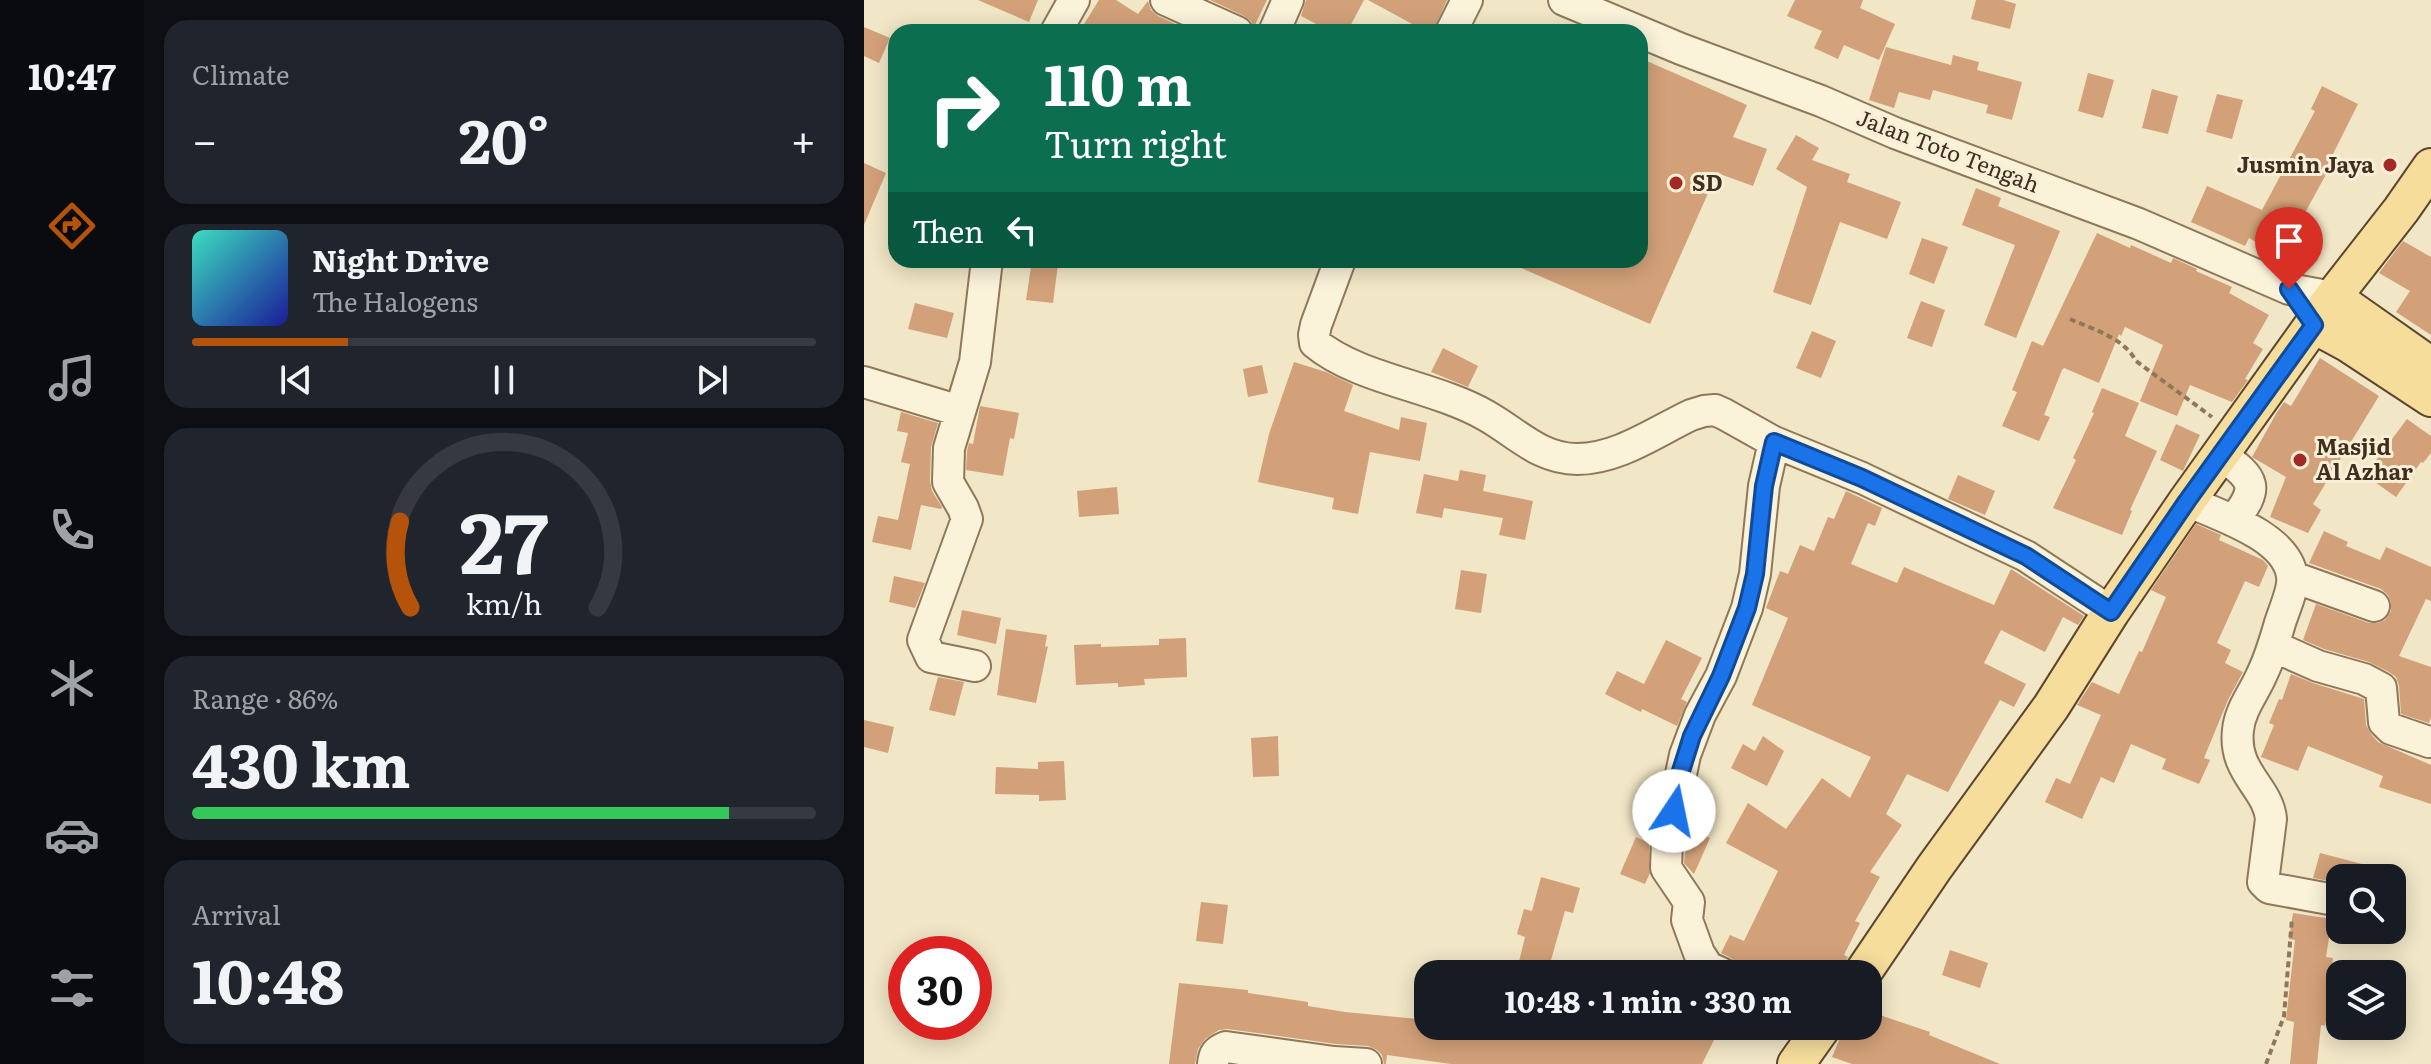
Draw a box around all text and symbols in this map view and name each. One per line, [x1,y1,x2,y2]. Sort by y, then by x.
text: 110 m [1044,40,1192,123]
text: 10:47 [28,48,116,101]
text: Climate [192,54,290,93]
icon: right [912,56,1016,160]
text: 20° [459,93,549,182]
street label: Jalan Toto Tengah [1852,100,2045,200]
text: − [192,105,218,171]
text: + [790,105,816,171]
text: Turn right [1044,116,1227,169]
place label: Jusmin Jaya [2237,147,2374,180]
marker: Jusmin Jaya [2381,156,2399,174]
place label: SD [1692,165,1723,198]
marker: SD [1667,174,1685,192]
icon: directions [44,198,100,254]
pin [2255,207,2323,289]
text: Then [912,208,984,252]
icon: left [1000,208,1044,252]
icon: arrive [2267,219,2311,263]
text: Night Drive [312,237,489,281]
text: The Halogens [312,281,478,320]
icon: music [44,350,100,406]
icon: previous [274,358,318,402]
icon: pause [482,358,526,402]
icon: next [690,358,734,402]
place label: Masjid Al Azhar [2316,429,2413,487]
marker: Masjid Al Azhar [2291,451,2309,469]
text: 27 [460,476,548,600]
icon: phone [44,502,100,558]
text: km/h [466,581,542,624]
icon: climate [44,655,100,711]
text: Range · 86% [192,678,338,717]
text: 430 km [192,717,411,806]
position arrow [1632,769,1716,853]
icon: car [44,807,100,863]
map controls [2326,864,2406,1040]
button: search [2326,864,2406,944]
text: Arrival [192,894,281,933]
text: 10:48 [192,933,344,1022]
speed limit sign: 30 [888,936,992,1040]
icon: filters [44,960,100,1016]
button: layers [2326,960,2406,1040]
text: 10:48 · 1 min · 330 m [1504,978,1792,1022]

